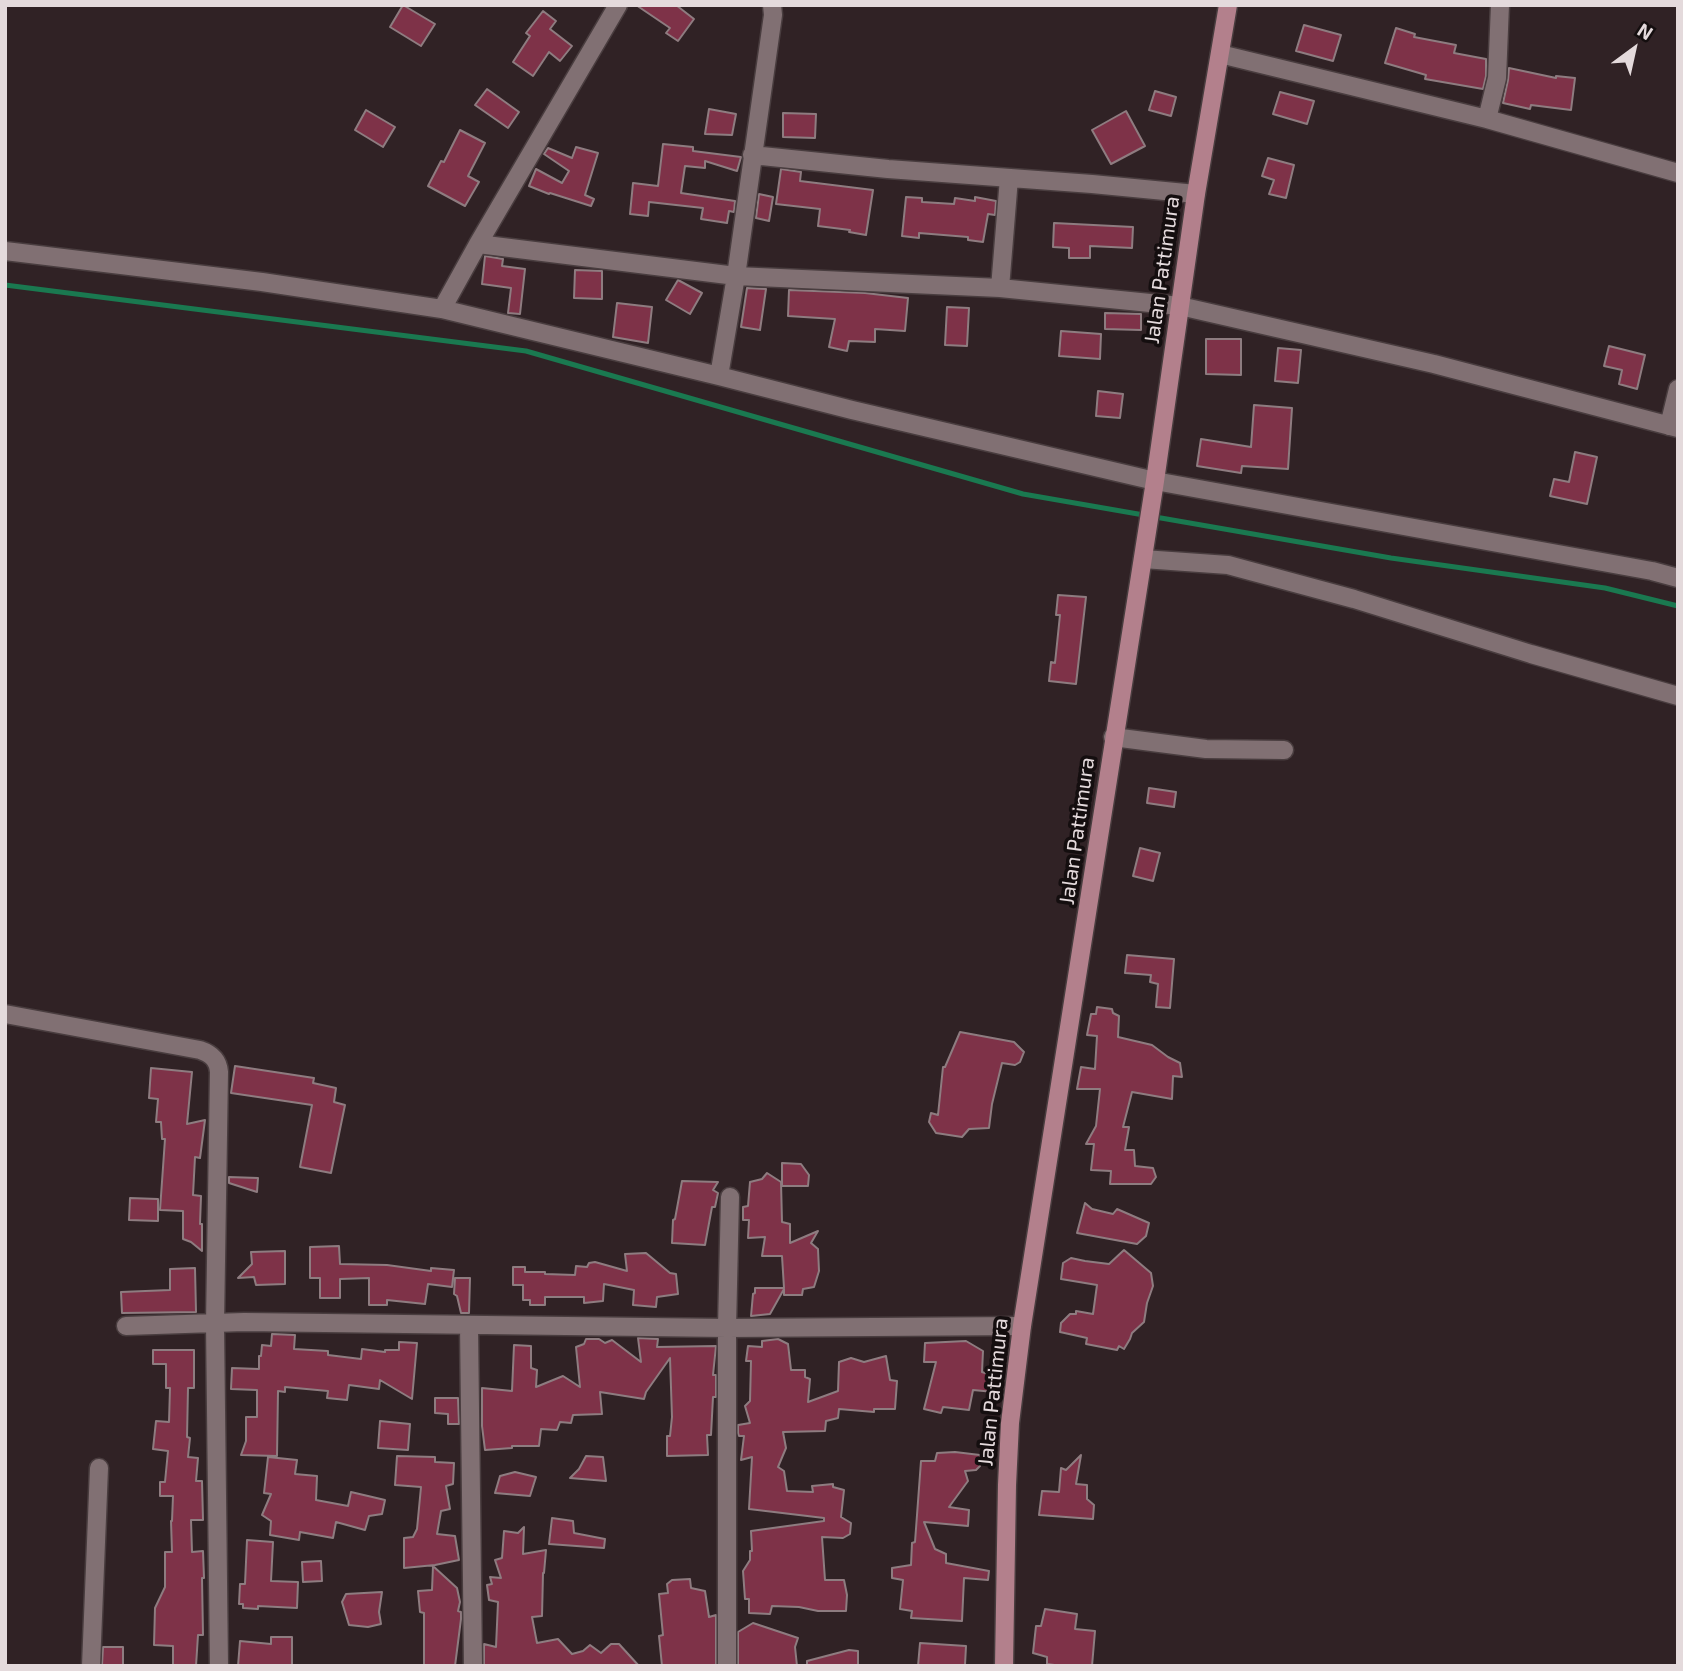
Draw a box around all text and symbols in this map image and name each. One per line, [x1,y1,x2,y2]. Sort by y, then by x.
north arrow [1599,14,1669,84]
text: N [1634,18,1658,44]
street label: Jalan Pattimura [1139,195,1185,345]
street label: Jalan Pattimura [1054,756,1100,906]
street label: Jalan Pattimura [973,1317,1013,1467]

